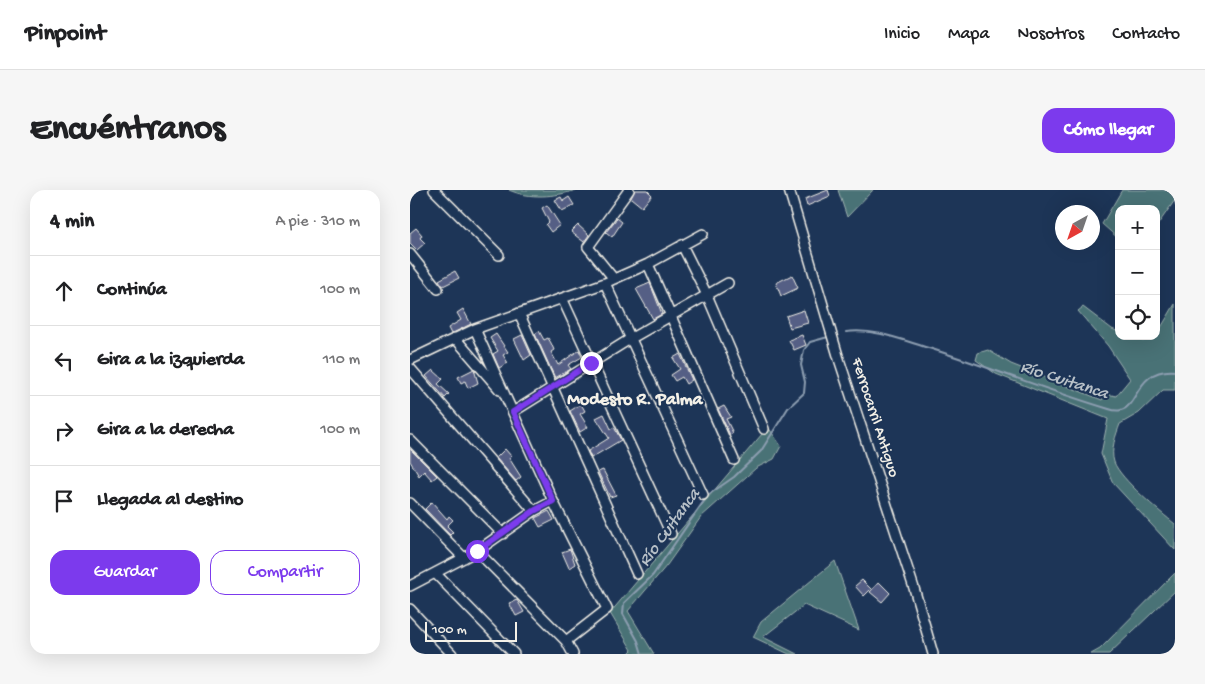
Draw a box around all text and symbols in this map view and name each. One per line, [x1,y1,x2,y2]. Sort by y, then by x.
text: Pinpoint [25,20,106,49]
text: Inicio [884,24,920,45]
text: Mapa [948,24,989,45]
text: Nosotros [1017,24,1084,45]
text: Contacto [1112,24,1180,45]
button: Cómo llegar [1042,108,1175,153]
text: Encuéntranos [30,110,225,151]
north arrow [1055,205,1100,250]
map controls [1115,205,1160,340]
button: + [1115,205,1160,250]
text: 4 min [50,210,94,235]
text: A pie · 310 m [276,213,360,232]
button: − [1115,250,1160,295]
icon: ahead [50,277,78,305]
text: Continúa [97,279,167,302]
text: 100 m [320,281,360,300]
button: locate [1115,295,1160,340]
icon: left [50,347,78,375]
text: Gira a la izquierda [97,349,244,372]
text: 110 m [323,351,360,370]
route end [580,352,603,375]
street label: Ferrocarril Antiguo [845,355,902,480]
water label: Río Cuitanca [1017,357,1111,405]
district label: Modesto R. Palma [567,390,704,411]
icon: right [50,417,78,445]
text: Gira a la derecha [97,419,234,442]
text: 100 m [320,421,360,440]
water label: Río Cuitanca [635,484,706,571]
icon: arrive [50,487,78,515]
text: Llegada al destino [97,489,243,512]
route start [466,540,489,563]
button: Guardar [50,550,200,595]
button: Compartir [210,550,360,595]
scale bar [425,619,518,642]
text: 100 m [432,622,467,639]

